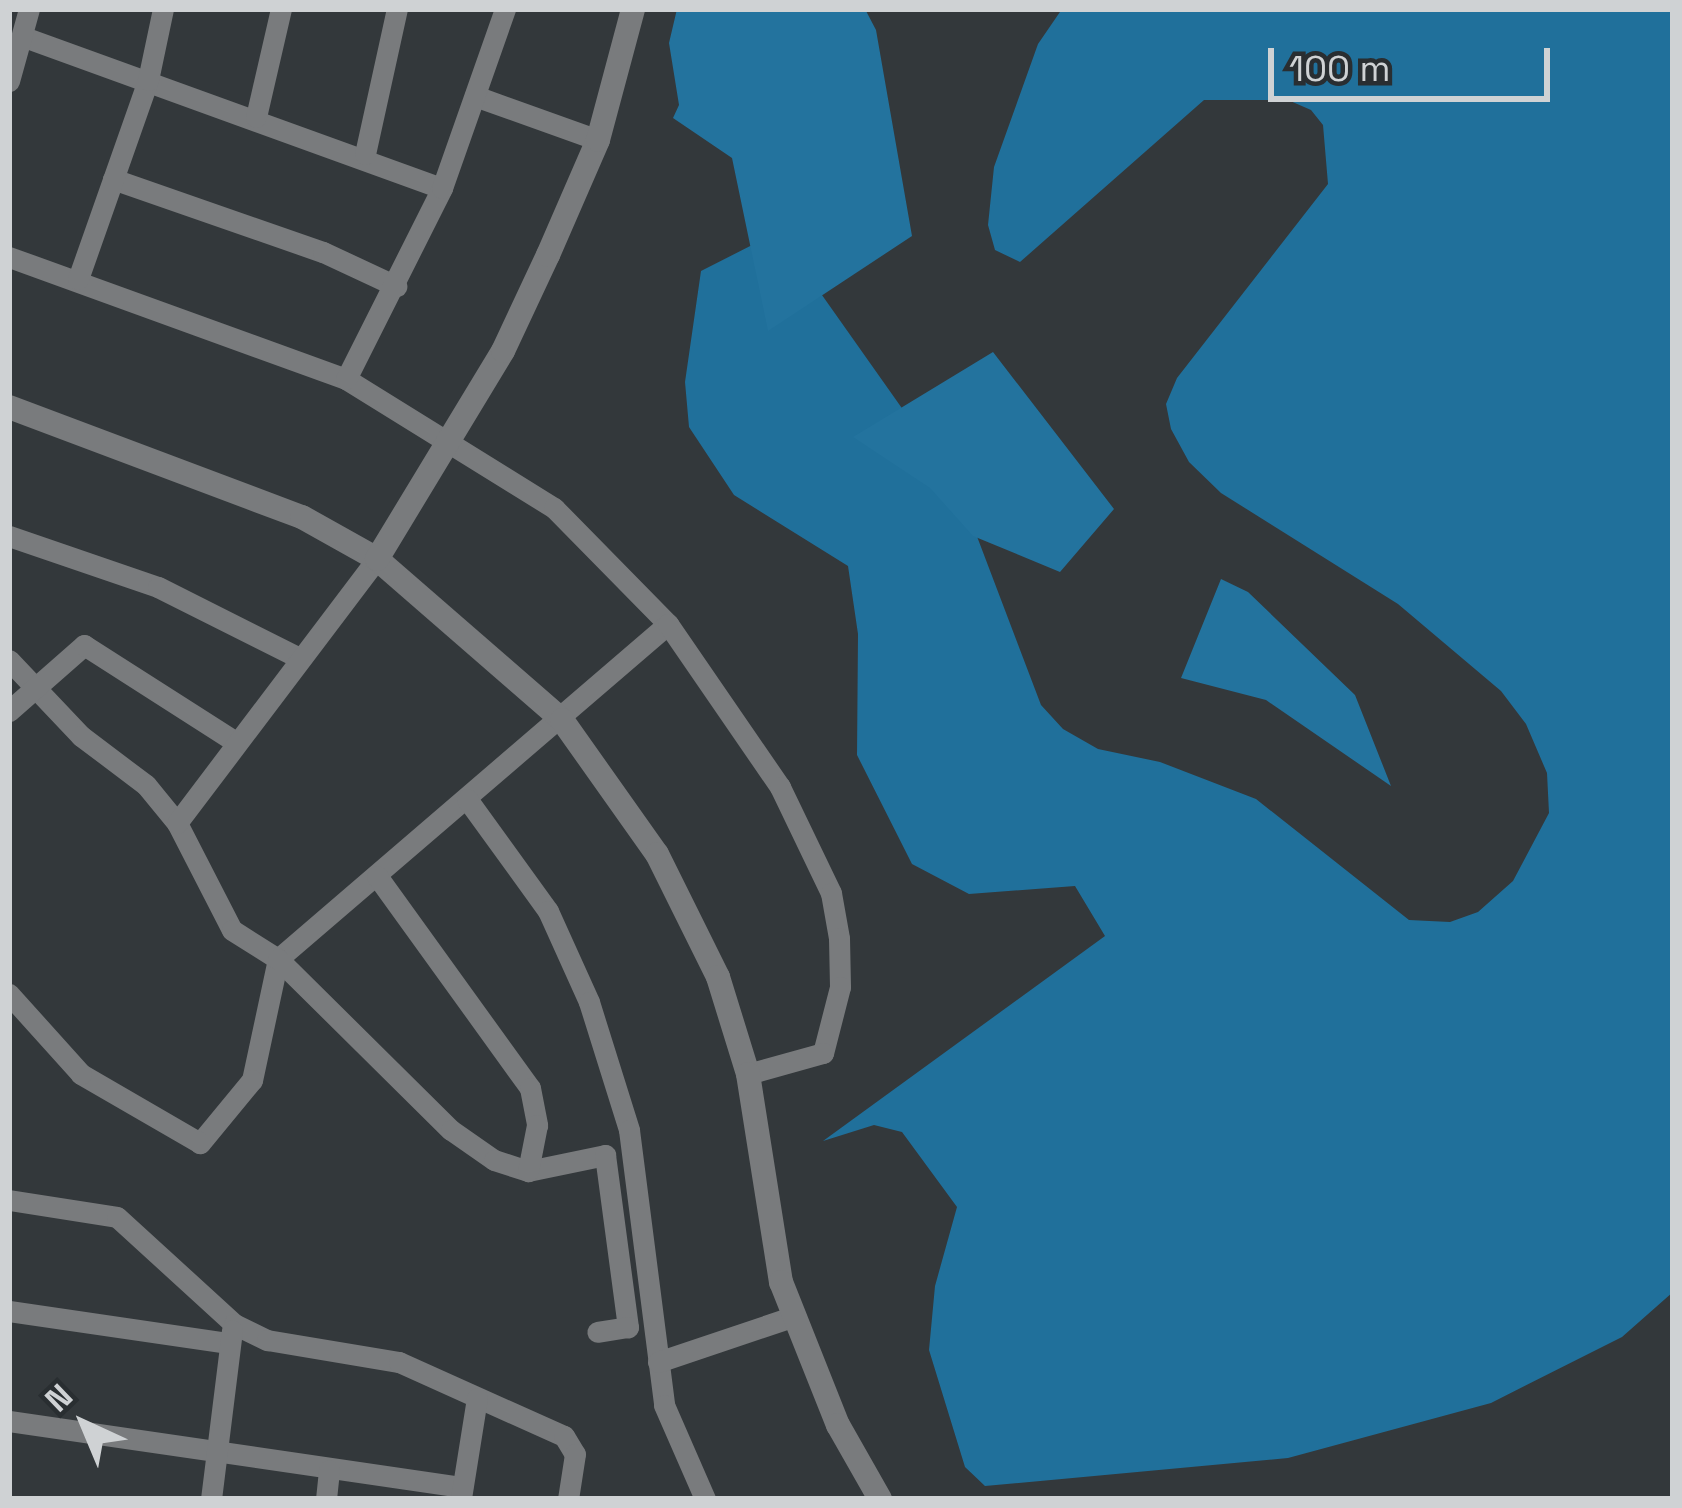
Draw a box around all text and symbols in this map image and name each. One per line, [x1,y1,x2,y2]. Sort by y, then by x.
scale bar [1274,24,1556,98]
text: 100 m [1289,46,1390,92]
north arrow [24,1364,144,1484]
text: N [36,1375,82,1421]

